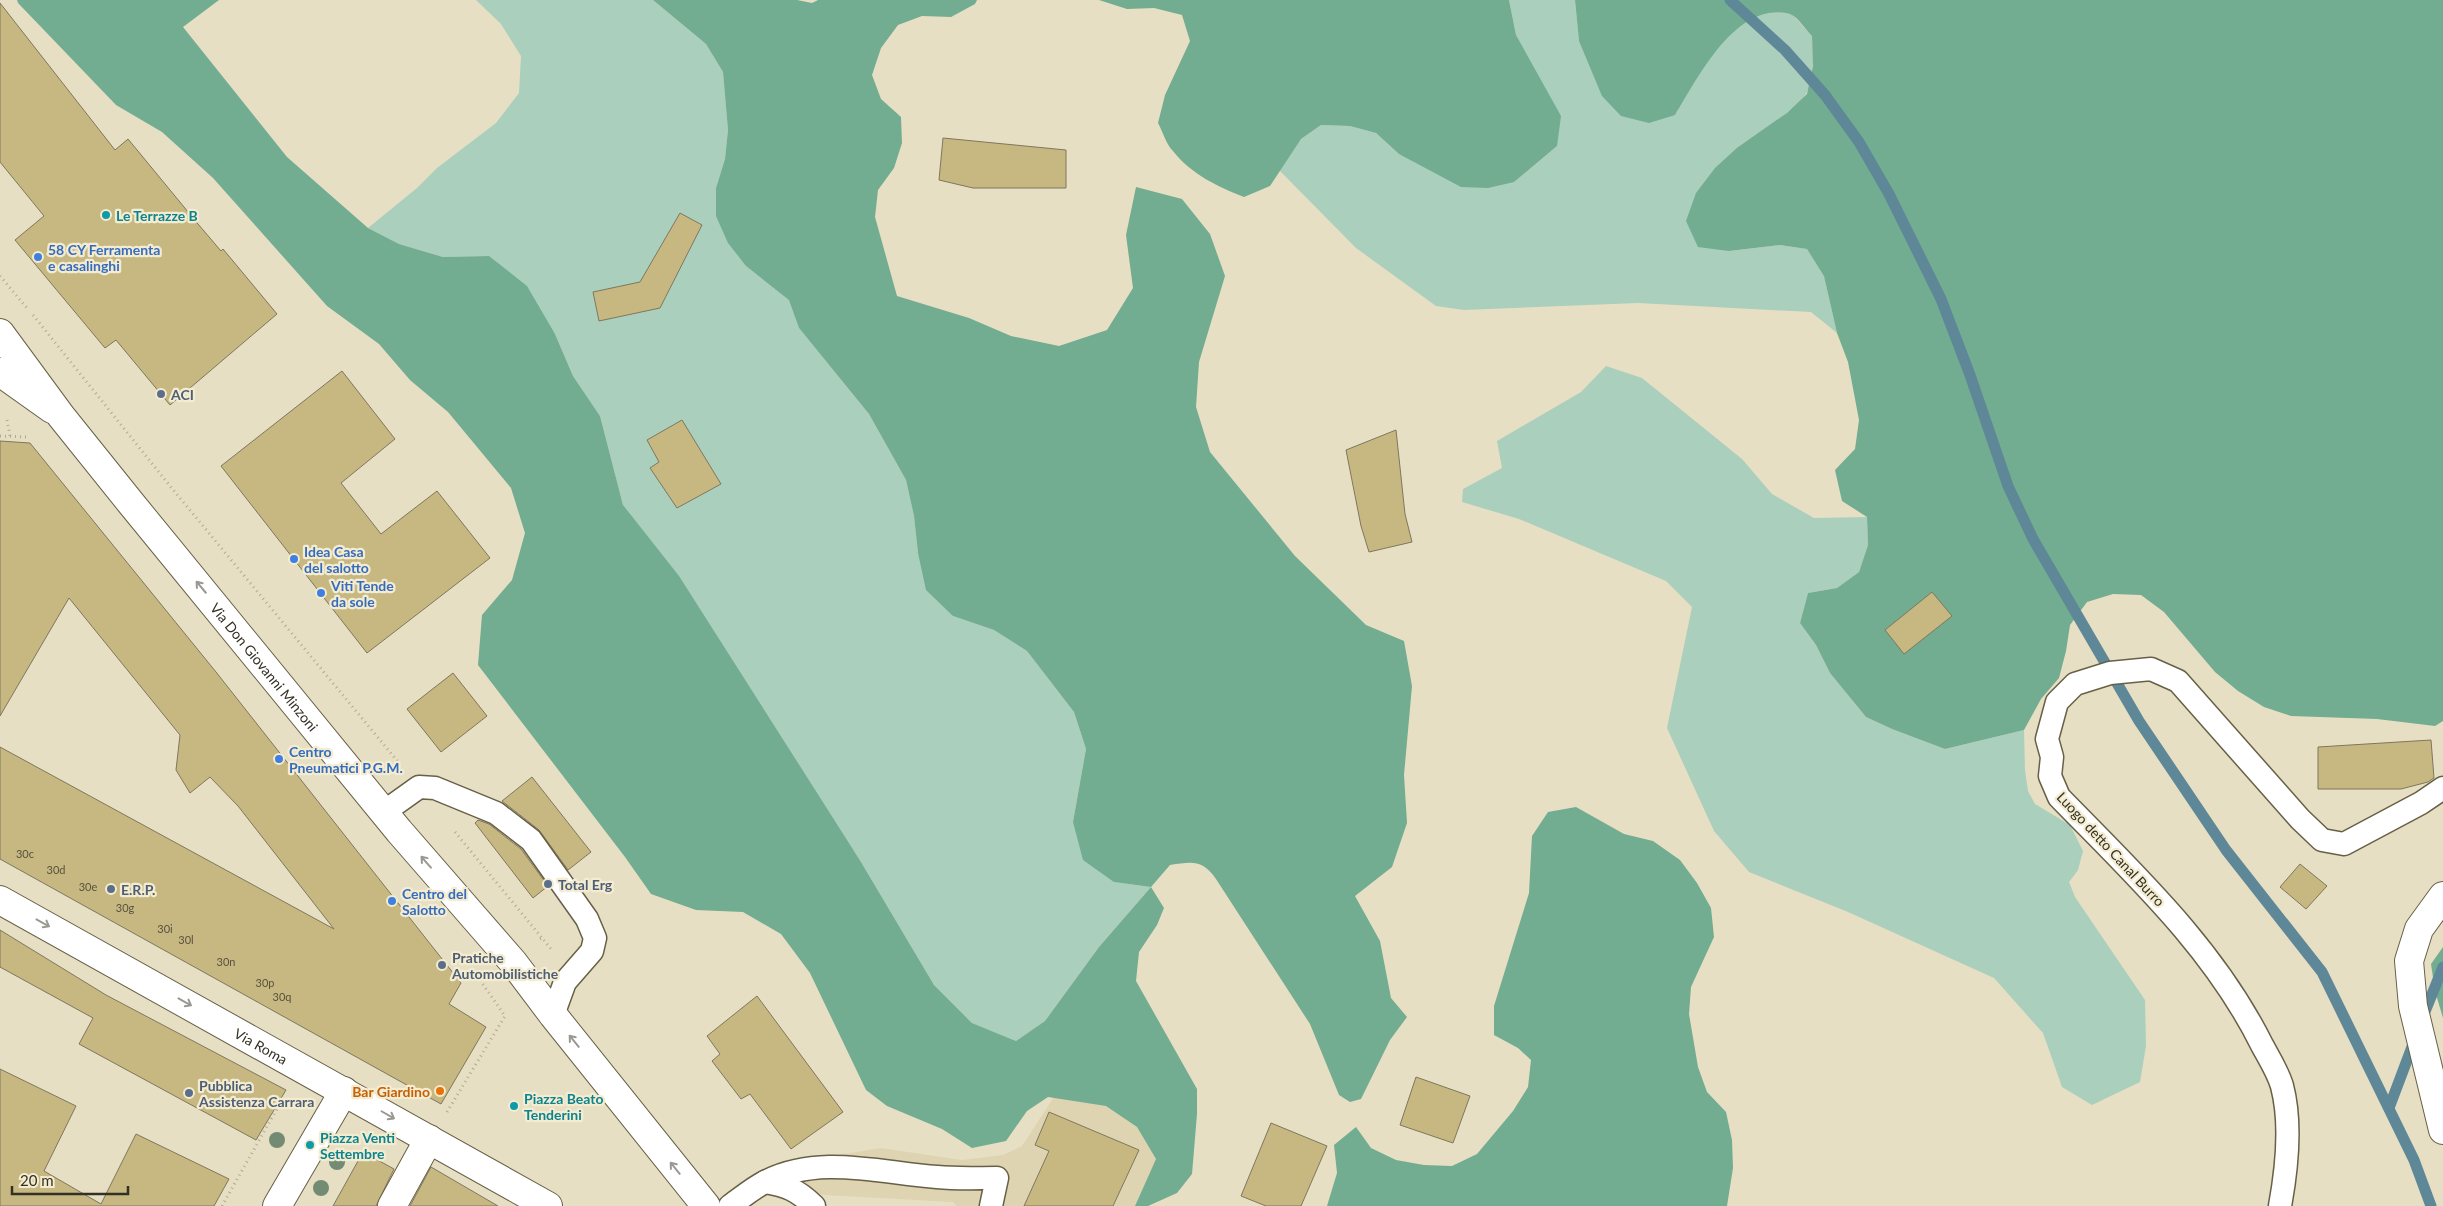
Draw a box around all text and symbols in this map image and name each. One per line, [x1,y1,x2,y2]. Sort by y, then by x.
place label: Le Terrazze B [116,207,198,224]
marker: Le Terrazze B [100,209,112,221]
place label: 58 CY Ferramenta e casalinghi [48,241,160,274]
marker: 58 CY Ferramenta e casalinghi [32,251,44,263]
place label: ACI [170,386,194,403]
marker: ACI [155,388,167,400]
place label: Idea Casa del salotto [304,543,369,576]
marker: Idea Casa del salotto [288,553,300,565]
place label: Viti Tende da sole [330,577,394,610]
one-way arrow [195,581,206,594]
marker: Viti Tende da sole [315,587,327,599]
street label: Via Don Giovanni Minzoni [207,599,322,734]
place label: Centro Pneumatici P.G.M. [289,743,403,776]
marker: Centro Pneumatici P.G.M. [273,753,285,765]
street label: Luogo detto Canal Burro [2054,788,2168,910]
house number: 30c [16,847,34,860]
one-way arrow [420,855,432,868]
house number: 30d [47,863,65,876]
place label: Total Erg [558,876,613,893]
marker: Total Erg [542,878,554,890]
house number: 30e [79,880,97,893]
place label: E.R.P. [121,881,155,898]
marker: E.R.P. [105,883,117,895]
place label: Centro del Salotto [402,885,467,918]
marker: Centro del Salotto [386,895,398,907]
house number: 30g [116,901,135,914]
one-way arrow [35,919,49,929]
house number: 30i [157,922,173,935]
house number: 30l [178,933,194,946]
place label: Pratiche Automobilistiche [451,949,559,982]
house number: 30n [217,955,235,968]
marker: Pratiche Automobilistiche [436,959,448,971]
house number: 30p [256,976,274,989]
house number: 30q [273,990,291,1003]
one-way arrow [177,997,192,1007]
street label: Via Roma [232,1024,291,1067]
one-way arrow [568,1035,579,1048]
place label: Pubblica Assistenza Carrara [198,1077,314,1110]
place label: Bar Giardino [352,1083,430,1100]
marker: Bar Giardino [434,1085,446,1097]
marker: Pubblica Assistenza Carrara [183,1087,195,1099]
place label: Piazza Beato Tenderini [524,1090,603,1123]
marker: Piazza Beato Tenderini [508,1100,520,1112]
one-way arrow [380,1111,394,1121]
place label: Piazza Venti Settembre [320,1129,395,1162]
marker: Piazza Venti Settembre [304,1139,316,1151]
one-way arrow [670,1162,681,1175]
scale bar [12,1164,129,1196]
text: 20 m [20,1171,54,1189]

